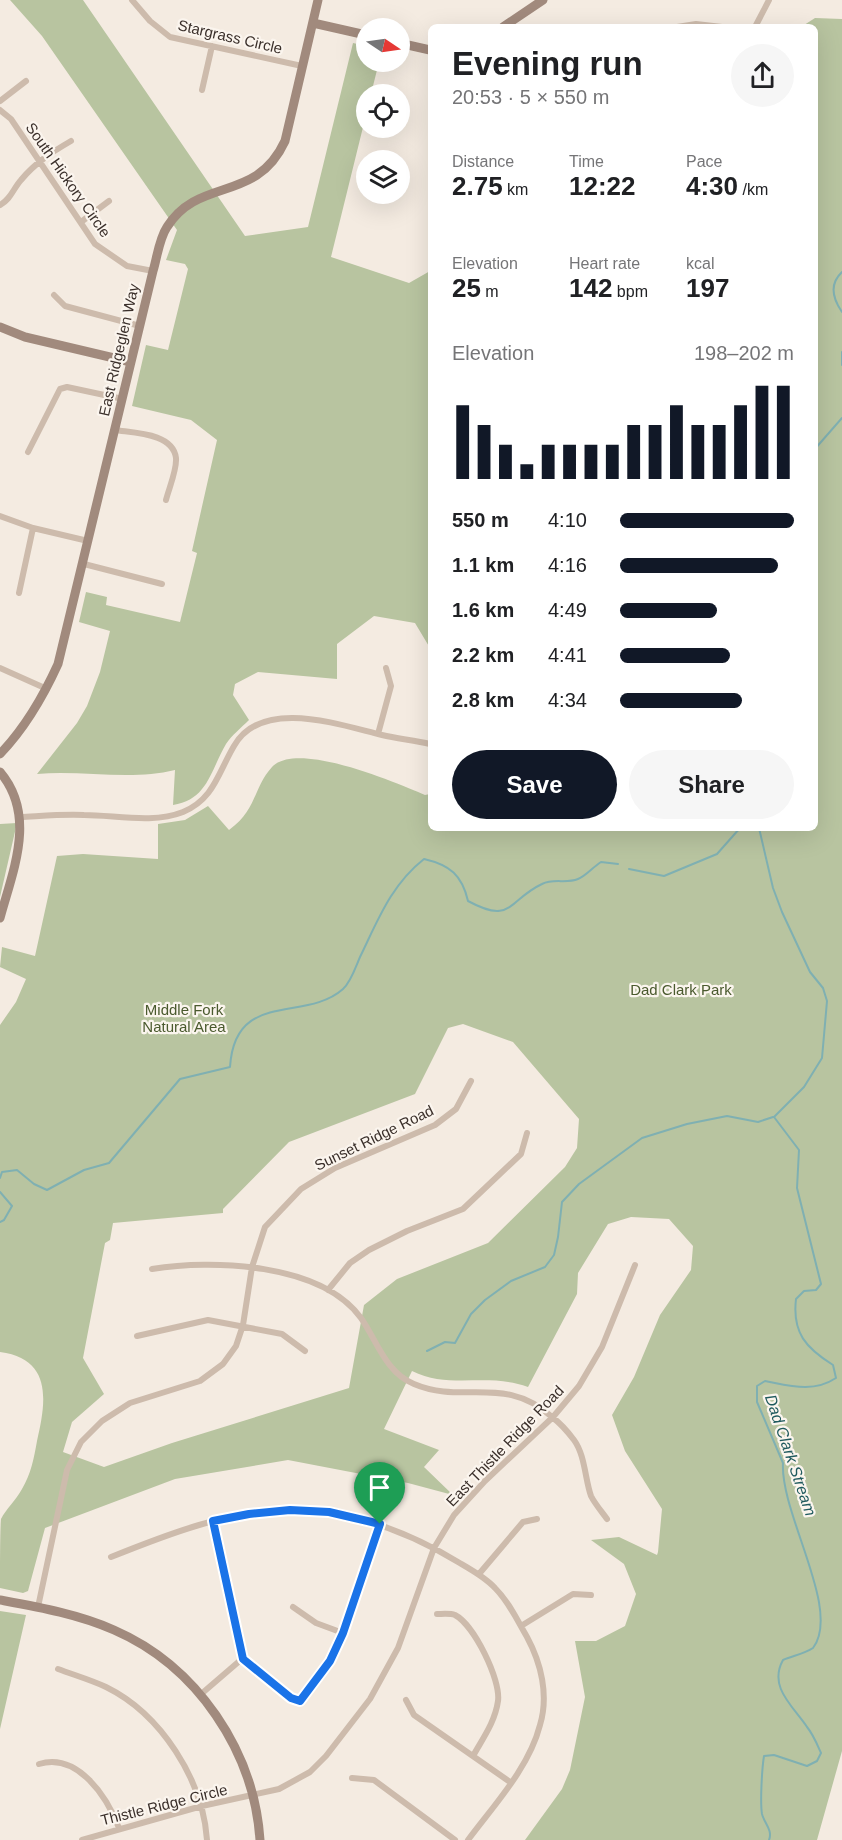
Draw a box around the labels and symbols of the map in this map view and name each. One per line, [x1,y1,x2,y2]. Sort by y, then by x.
street label: Stargrass Circle [176,16,284,57]
north arrow [356,18,410,72]
street label: South Hickory Circle [22,119,114,240]
street label: East Ridgeglen Way [95,282,142,418]
park label: Dad Clark Park [630,981,732,998]
park label: Middle Fork Natural Area [142,1001,226,1035]
street label: Sunset Ridge Road [312,1101,436,1174]
street label: East Thistle Ridge Road [442,1382,567,1510]
water label: Dad Clark Stream [762,1392,819,1518]
pin [354,1462,405,1524]
street label: Thistle Ridge Circle [99,1781,229,1828]

